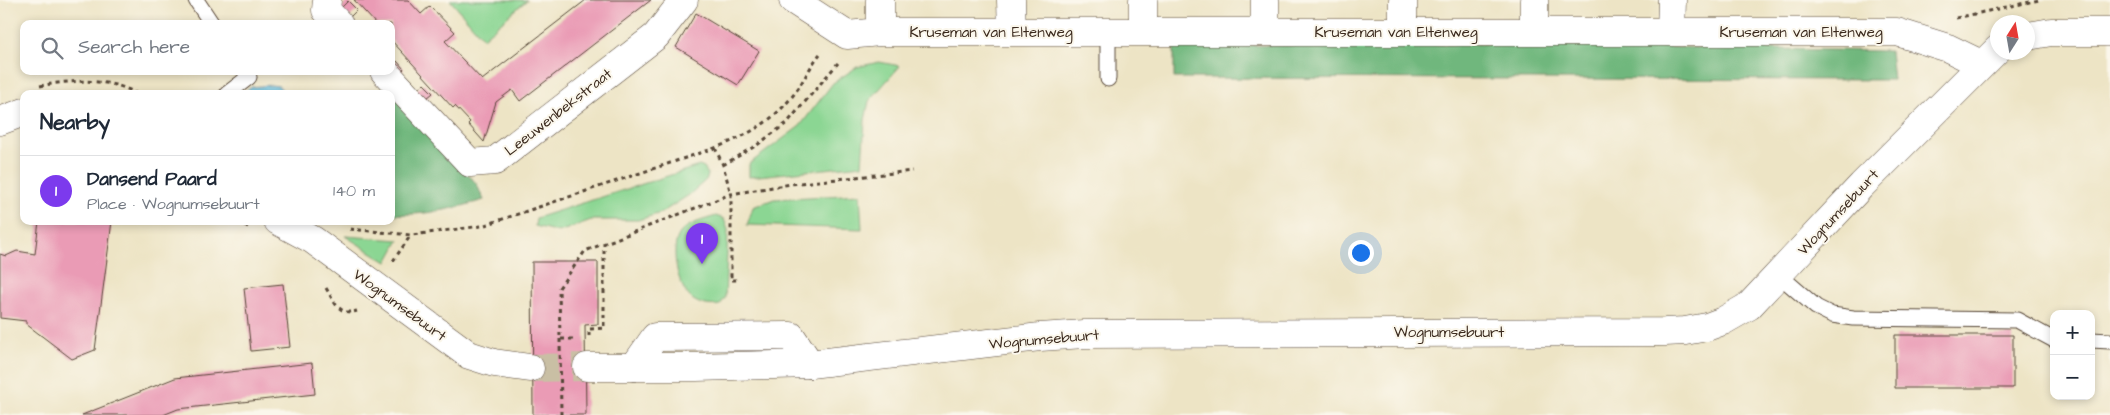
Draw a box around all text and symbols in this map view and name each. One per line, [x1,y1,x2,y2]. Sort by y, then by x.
north arrow [1990,15,2035,60]
search box [20,20,395,75]
street label: Kruseman van Eltenweg [909,22,1073,44]
street label: Kruseman van Eltenweg [1314,22,1478,44]
street label: Kruseman van Eltenweg [1719,22,1883,44]
icon: search [38,34,66,62]
text: Search here [78,34,190,61]
street label: Leeuwenbekstraat [500,64,616,161]
text: Nearby [40,108,110,137]
street label: Wognumsebuurt [1793,165,1885,261]
text: Dansend Paard [87,166,217,193]
text: 1 [55,180,57,202]
text: 140 m [333,180,375,202]
text: Place · Wognumsebuurt [87,193,260,215]
pin: 1 [686,223,718,264]
your location [1348,240,1374,266]
street label: Wognumsebuurt [348,264,451,347]
map controls [2050,310,2095,400]
button: + [2050,310,2095,355]
street label: Wognumsebuurt [1394,322,1504,344]
street label: Wognumsebuurt [988,324,1100,356]
button: − [2050,355,2095,400]

